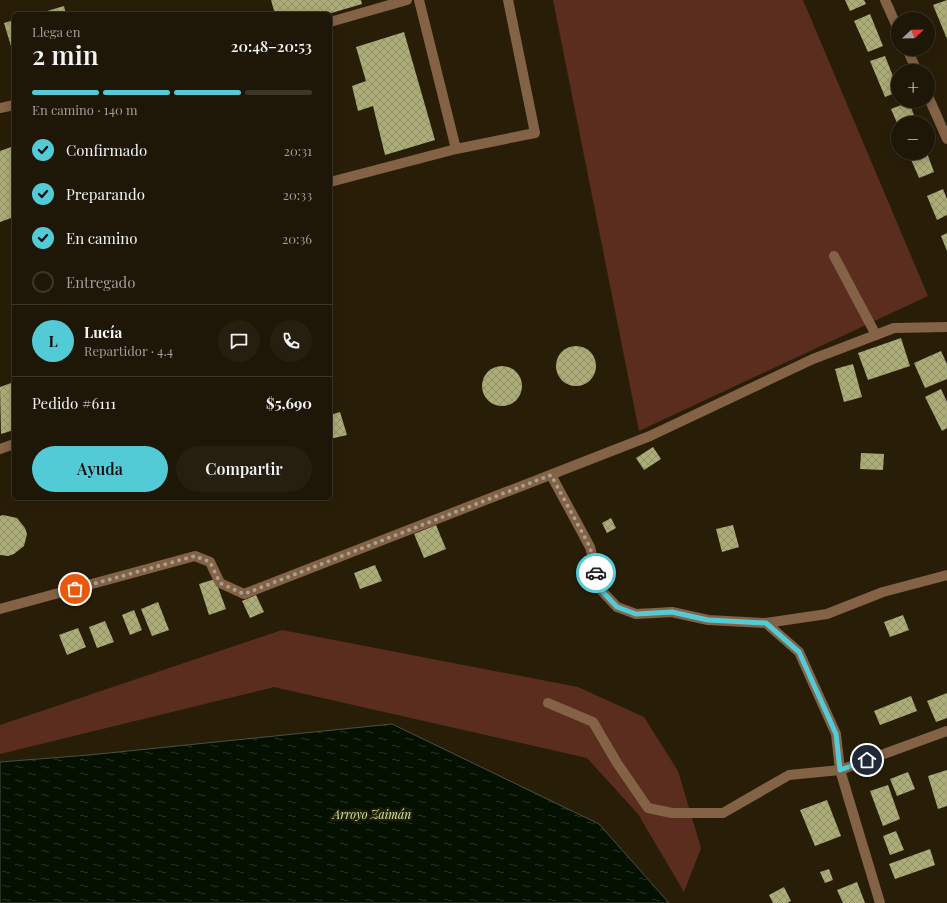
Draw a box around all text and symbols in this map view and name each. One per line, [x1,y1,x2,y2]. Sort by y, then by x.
north arrow [891,12,935,56]
map controls [891,12,935,160]
text: Llega en [32,23,80,40]
text: 20:48–20:53 [231,36,312,56]
text: 2 min [32,37,98,72]
button: + [891,64,935,108]
text: En camino · 140 m [32,101,138,118]
button: − [891,116,935,160]
icon: check [32,139,54,161]
text: Confirmado [66,140,147,160]
text: 20:31 [284,142,312,159]
icon: check [32,183,54,205]
text: Preparando [66,184,145,204]
text: 20:33 [283,186,312,203]
icon: check [32,227,54,249]
text: En camino [66,228,137,248]
text: 20:36 [282,230,312,247]
text: Entregado [66,272,136,292]
button: chat [218,320,260,362]
button: phone [270,320,312,362]
text: Lucía [84,322,122,342]
text: L [48,331,58,351]
text: Repartidor · 4.4 [84,342,173,359]
text: Pedido #6111 [32,393,116,413]
text: $5,690 [266,393,312,413]
button: Ayuda [32,446,168,492]
button: Compartir [176,446,312,492]
courier [576,553,616,593]
icon: car [585,562,607,584]
pin [58,572,92,606]
icon: bag [64,578,86,600]
pin [850,743,884,777]
icon: home [856,749,878,771]
water label: Arroyo Zaimán [331,806,411,822]

